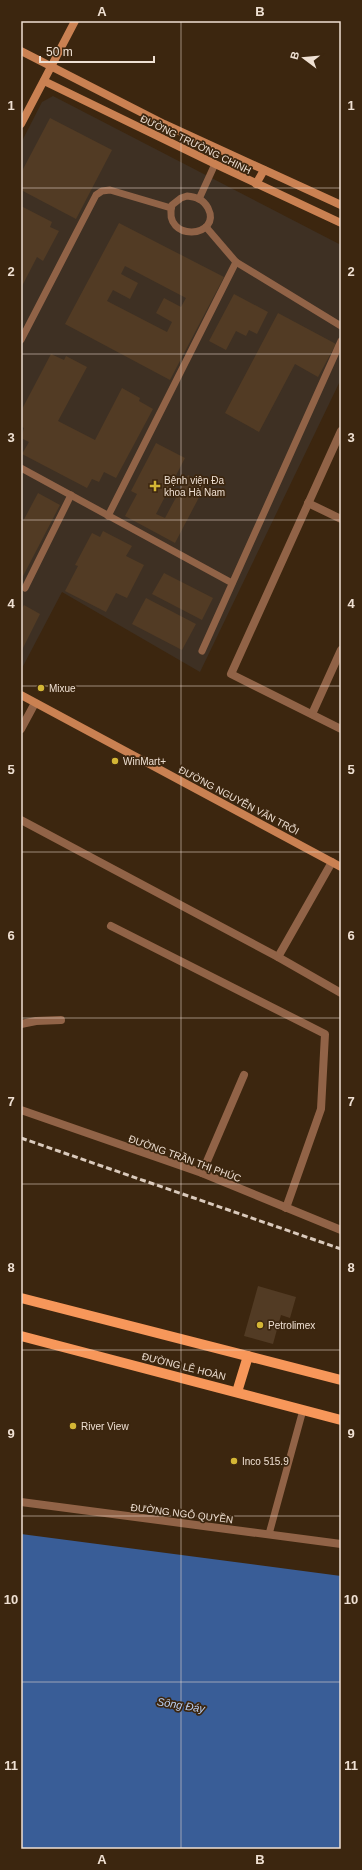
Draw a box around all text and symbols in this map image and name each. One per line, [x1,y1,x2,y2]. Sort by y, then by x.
text: A [97,4,107,19]
text: B [255,4,265,19]
scale bar [40,38,154,64]
north arrow [284,38,324,78]
text: 50 m [46,45,73,59]
text: B [288,50,301,61]
text: 1 [7,98,15,113]
text: 1 [347,98,355,113]
street label: ĐƯỜNG TRƯỜNG CHINH [139,112,253,176]
text: 2 [7,264,15,279]
text: 2 [347,264,355,279]
text: 3 [7,430,15,445]
text: 3 [347,430,355,445]
place label: Bệnh viện Đa khoa Hà Nam [164,475,225,498]
marker: Bệnh viện Đa khoa Hà Nam [149,480,161,492]
text: 4 [7,596,15,611]
text: 4 [347,596,355,611]
marker: Mixue [36,683,46,693]
place label: Mixue [49,683,76,694]
marker: WinMart+ [110,756,120,766]
place label: WinMart+ [123,756,166,767]
text: 5 [7,762,15,777]
text: 5 [347,762,355,777]
street label: ĐƯỜNG NGUYỄN VĂN TRỖI [177,763,301,837]
text: 6 [7,928,15,943]
text: 6 [347,928,355,943]
text: 7 [7,1094,15,1109]
text: 7 [347,1094,355,1109]
street label: ĐƯỜNG TRẦN THỊ PHÚC [127,1132,243,1184]
text: 8 [7,1260,15,1275]
text: 8 [347,1260,355,1275]
marker: Petrolimex [255,1320,265,1330]
place label: Petrolimex [268,1320,315,1331]
street label: ĐƯỜNG LÊ HOÀN [141,1350,227,1382]
marker: River View [68,1421,78,1431]
place label: River View [81,1421,129,1432]
text: 9 [7,1426,15,1441]
text: 9 [347,1426,355,1441]
marker: Inco 515.9 [229,1456,239,1466]
place label: Inco 515.9 [242,1456,289,1467]
street label: ĐƯỜNG NGÔ QUYỀN [130,1501,234,1525]
text: 10 [4,1592,18,1607]
text: 10 [344,1592,358,1607]
water label: Sông Đáy [156,1695,207,1715]
text: 11 [4,1758,18,1773]
text: 11 [344,1758,358,1773]
text: A [97,1852,107,1867]
text: B [255,1852,265,1867]

